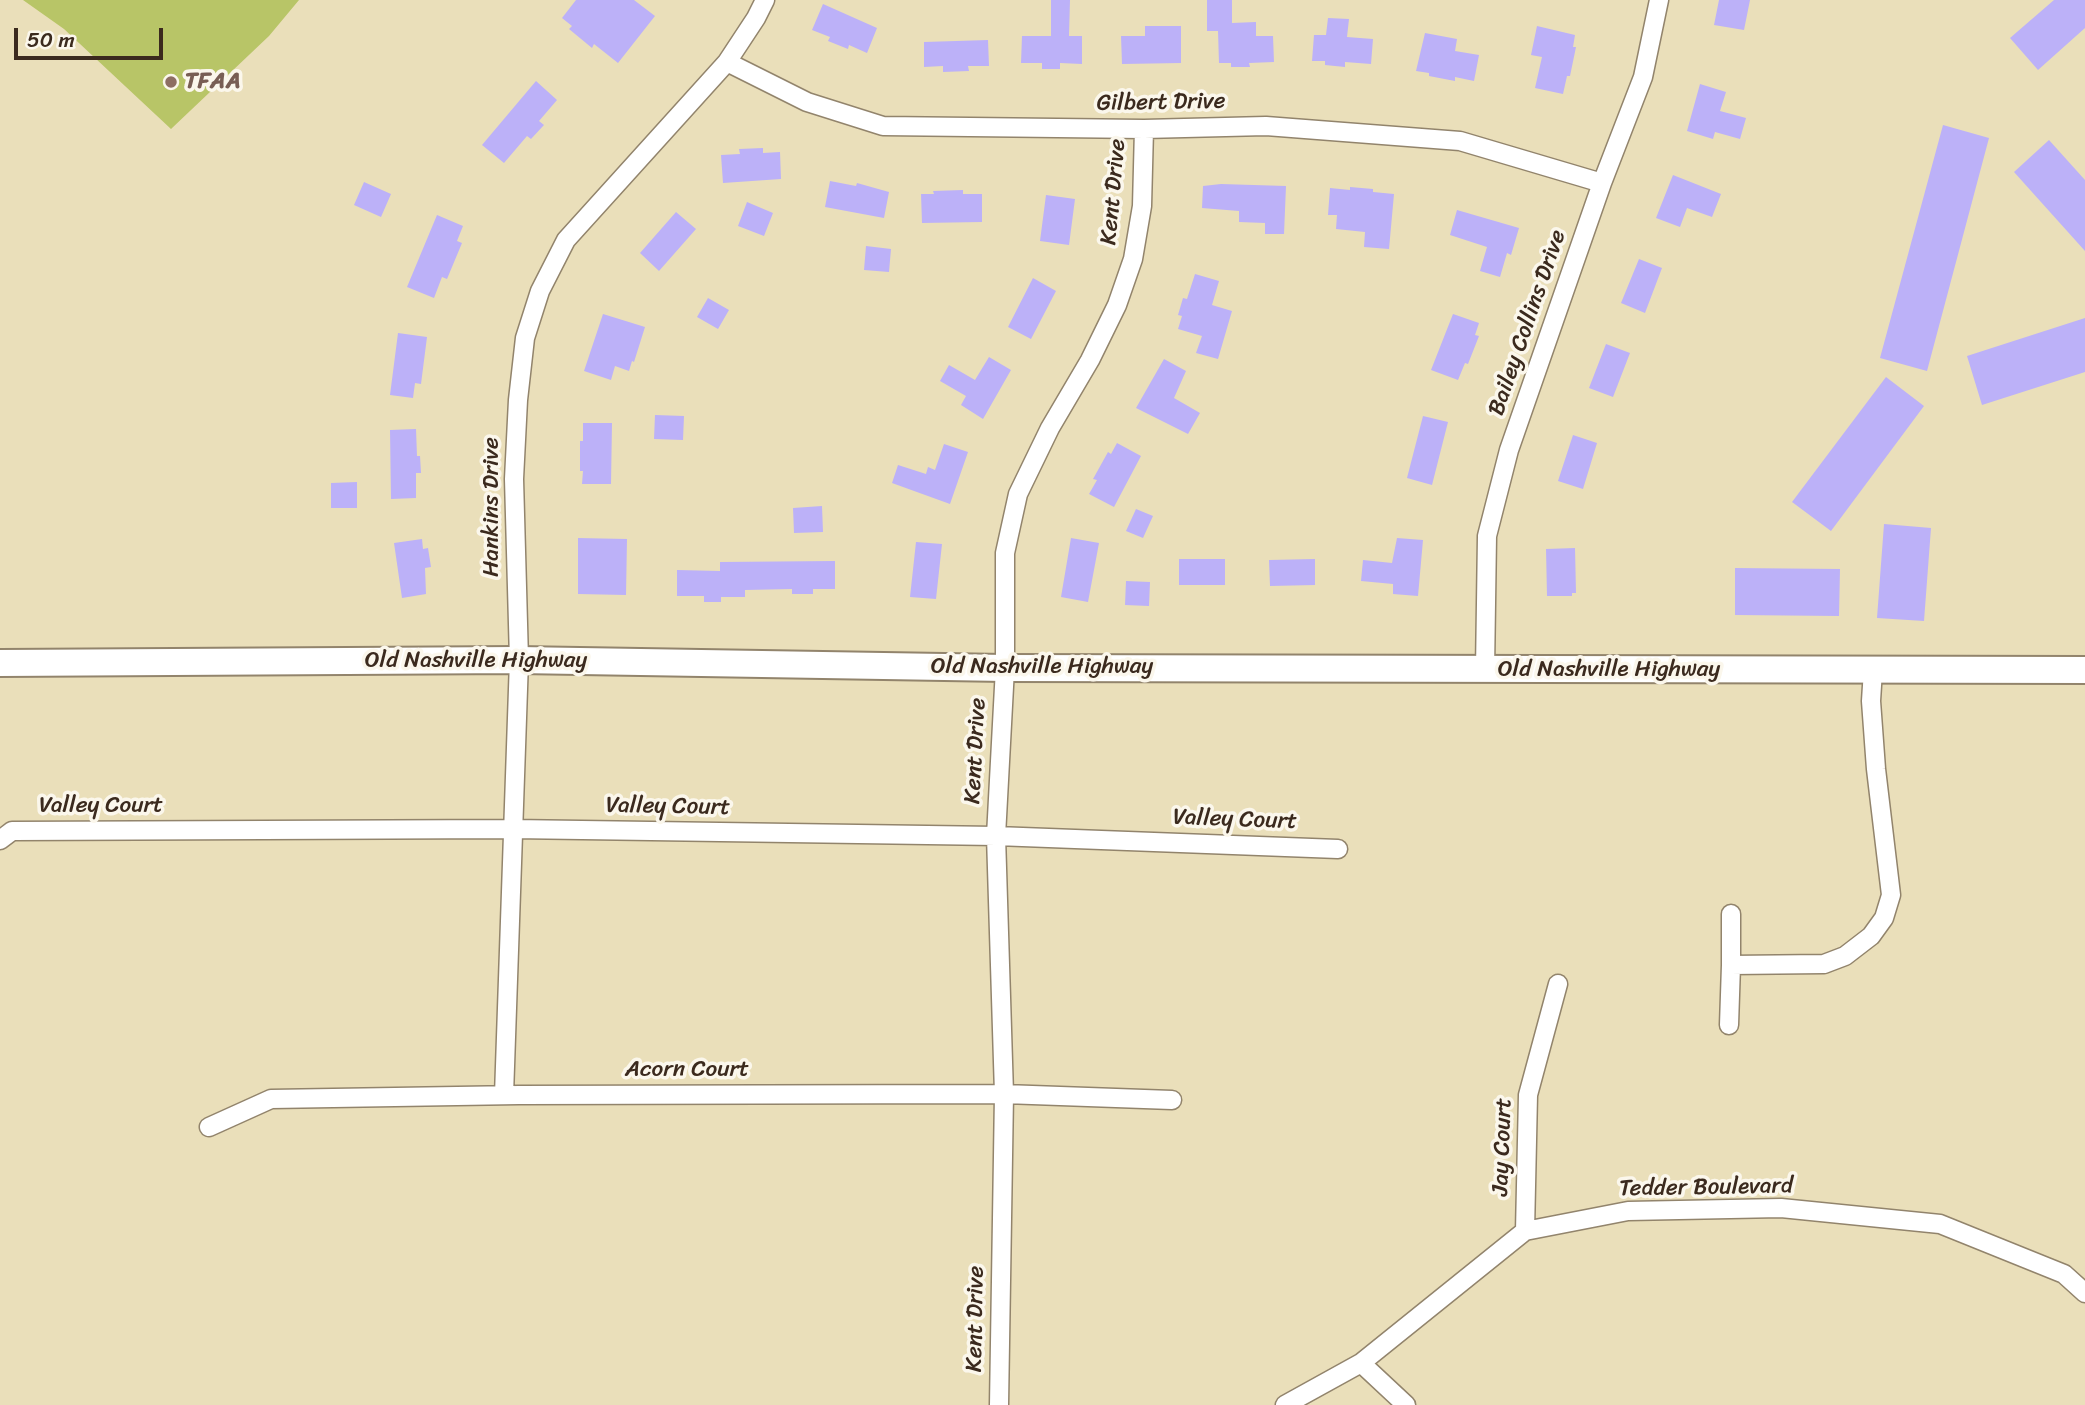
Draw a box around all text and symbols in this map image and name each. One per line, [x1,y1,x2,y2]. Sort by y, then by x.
scale bar [18,14,166,58]
text: 50 m [27,21,75,59]
place label: TFAA [185,68,240,96]
marker: TFAA [163,74,179,90]
street label: Gilbert Drive [1096,88,1226,118]
street label: Kent Drive [1096,138,1132,246]
street label: Bailey Collins Drive [1483,227,1573,419]
street label: Hankins Drive [478,437,506,577]
street label: Old Nashville Highway [365,647,587,675]
street label: Old Nashville Highway [931,653,1153,681]
street label: Old Nashville Highway [1498,656,1720,684]
street label: Kent Drive [959,697,993,805]
street label: Valley Court [39,792,163,820]
street label: Valley Court [606,792,730,822]
street label: Valley Court [1172,804,1298,836]
street label: Acorn Court [625,1056,749,1084]
street label: Jay Court [1487,1098,1519,1196]
street label: Tedder Boulevard [1619,1173,1793,1203]
street label: Kent Drive [961,1266,991,1372]

